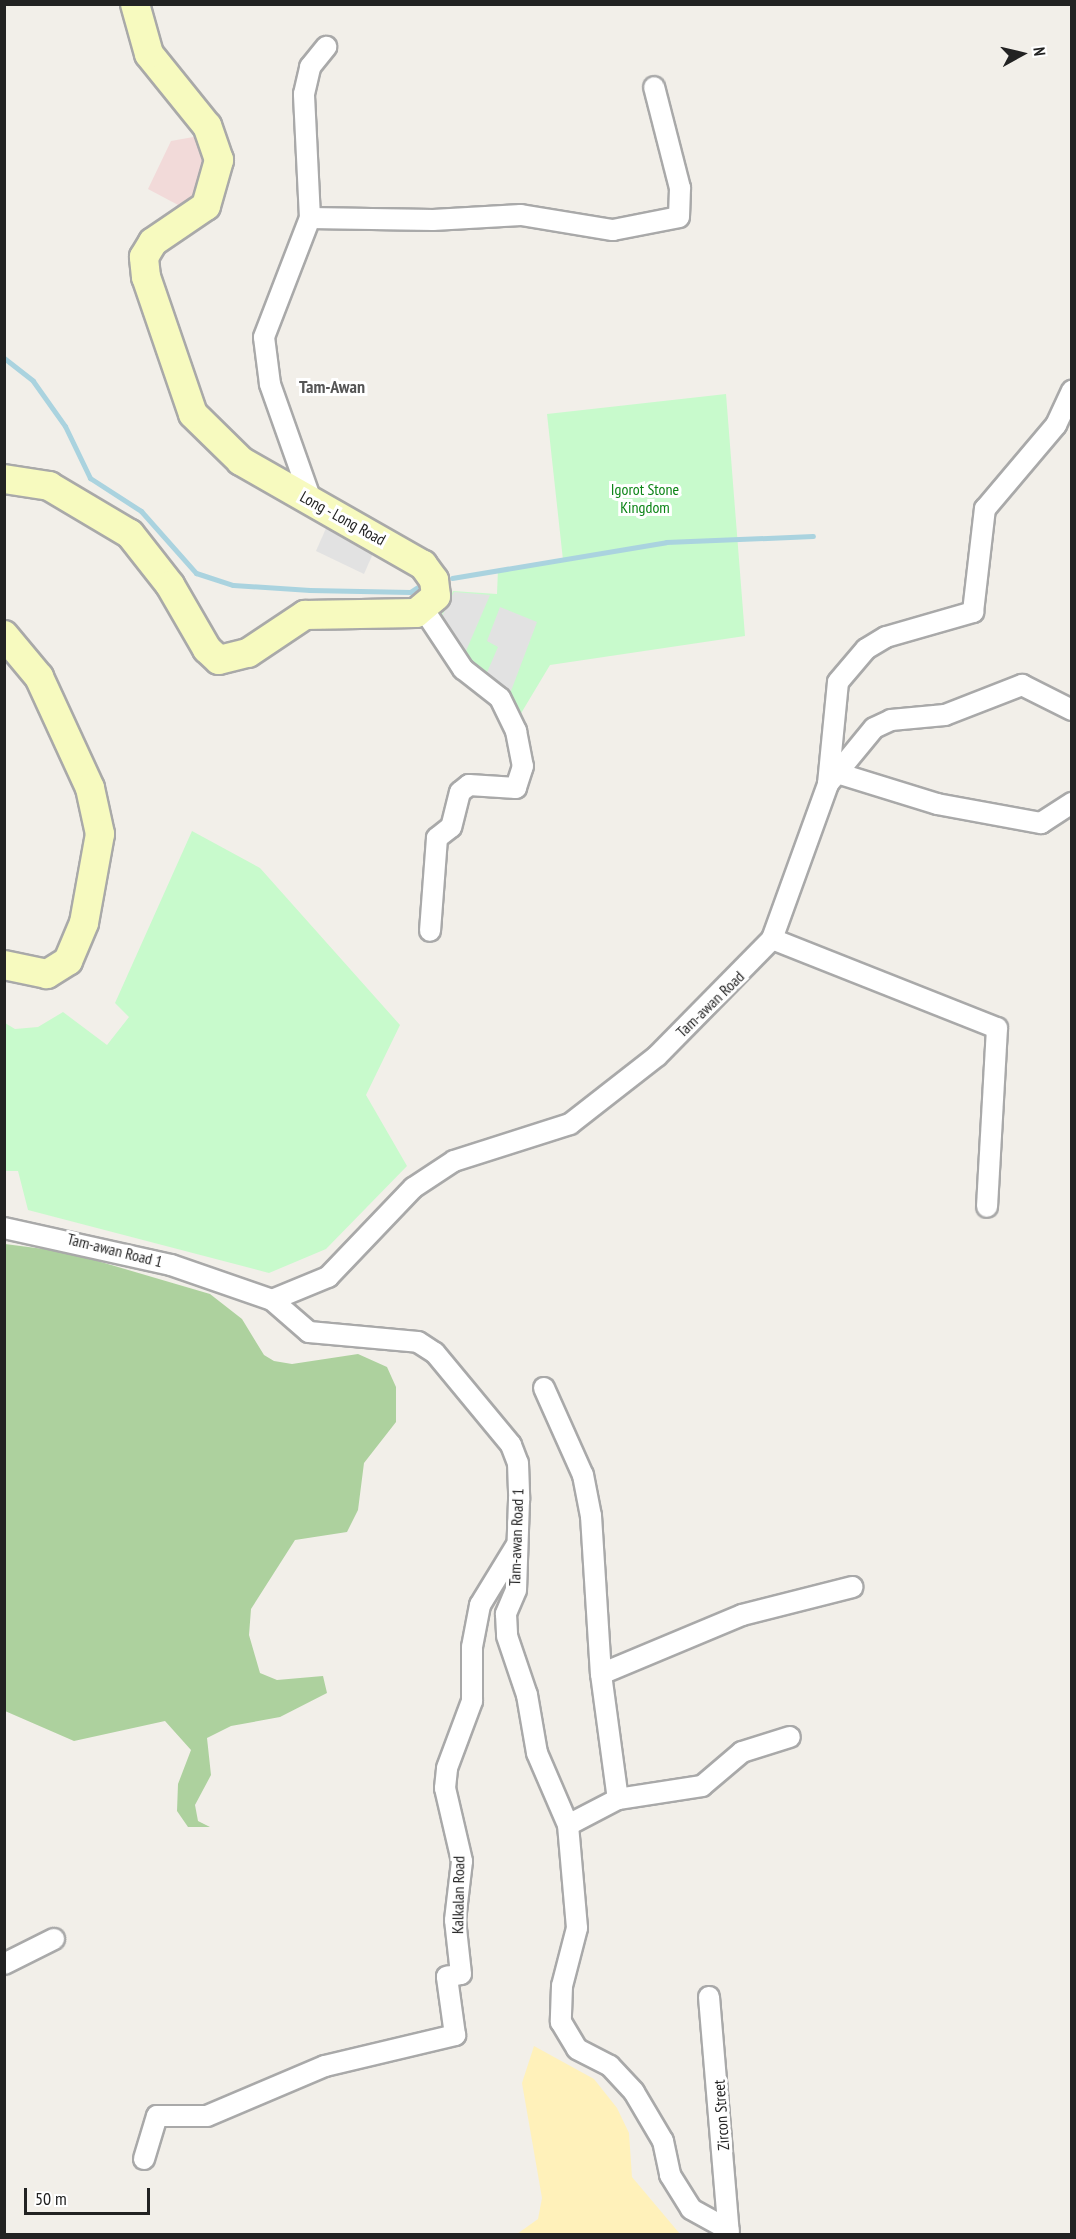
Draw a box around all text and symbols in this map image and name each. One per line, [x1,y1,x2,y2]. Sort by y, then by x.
north arrow [992,24,1052,84]
text: N [1029,46,1050,57]
district label: Tam-Awan [299,376,365,398]
park label: Igorot Stone Kingdom [611,479,679,517]
street label: Long - Long Road [296,486,390,550]
street label: Tam-awan Road [672,967,748,1041]
street label: Tam-awan Road 1 [65,1229,165,1271]
street label: Tam-awan Road 1 [505,1488,527,1586]
street label: Kalkalan Road [448,1856,468,1934]
street label: Zircon Street [709,2079,733,2151]
scale bar [27,2176,153,2214]
text: 50 m [35,2187,67,2210]

